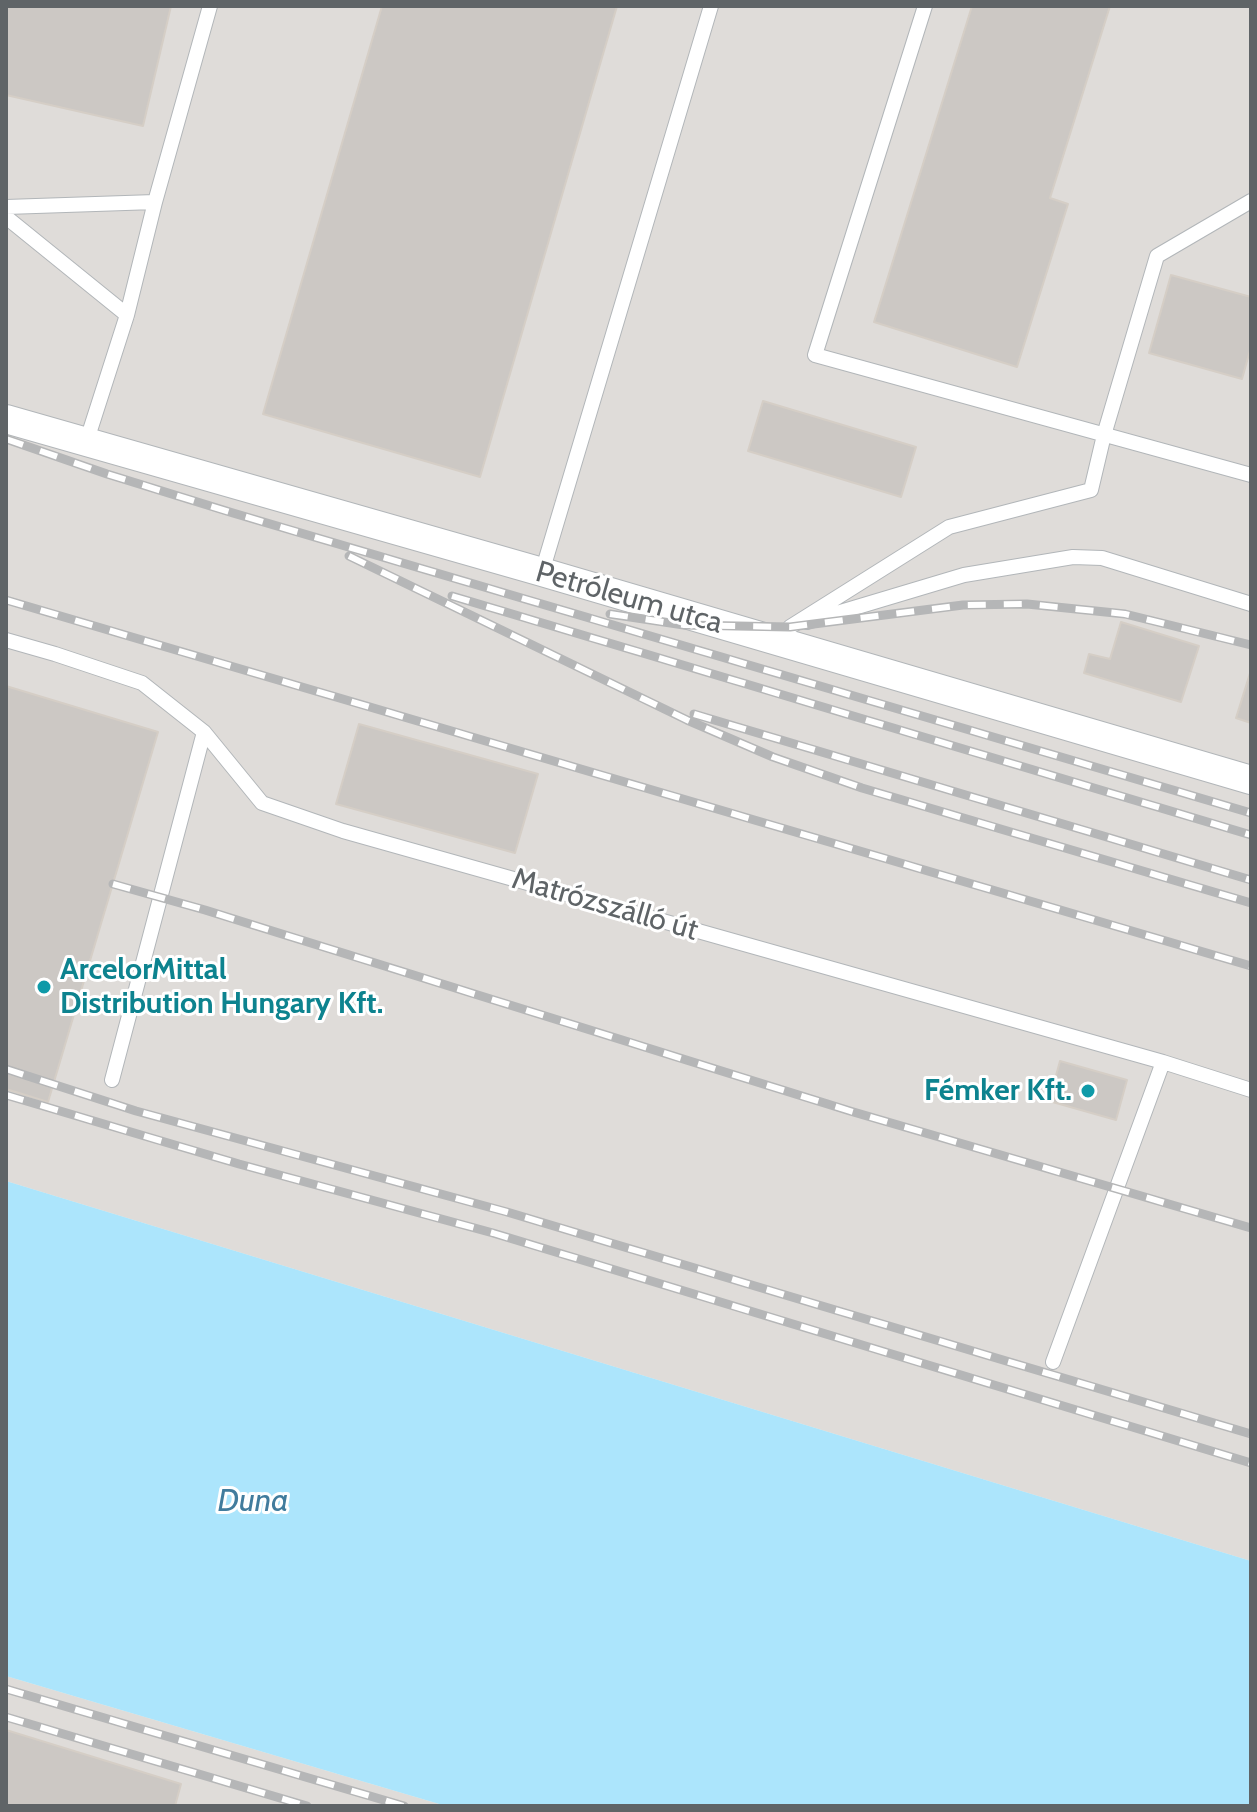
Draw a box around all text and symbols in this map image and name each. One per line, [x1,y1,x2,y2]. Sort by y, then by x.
street label: Petróleum utca [531,554,727,642]
street label: Matrózszálló út [508,861,702,949]
place label: ArcelorMittal Distribution Hungary Kft. [60,952,383,1022]
marker: ArcelorMittal Distribution Hungary Kft. [35,978,53,996]
place label: Fémker Kft. [924,1073,1072,1109]
marker: Fémker Kft. [1079,1082,1097,1100]
water label: Duna [218,1483,288,1521]

